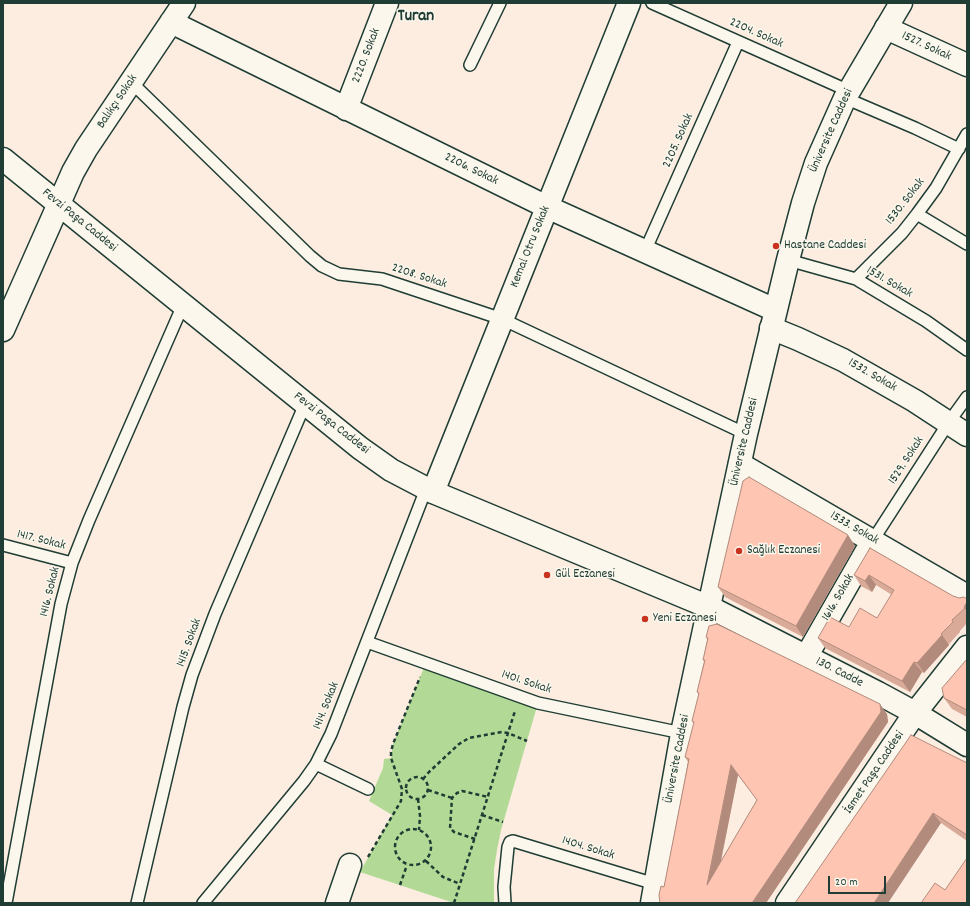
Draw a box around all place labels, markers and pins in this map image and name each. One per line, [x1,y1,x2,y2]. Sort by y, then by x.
place label: Hastane Caddesi [784,238,866,254]
marker: Hastane Caddesi [771,241,781,251]
place label: Sağlık Eczanesi [747,543,820,559]
marker: Sağlık Eczanesi [734,546,744,556]
place label: Gül Eczanesi [555,567,615,583]
marker: Gül Eczanesi [542,570,552,580]
place label: Yeni Eczanesi [653,611,717,627]
marker: Yeni Eczanesi [640,614,650,624]

